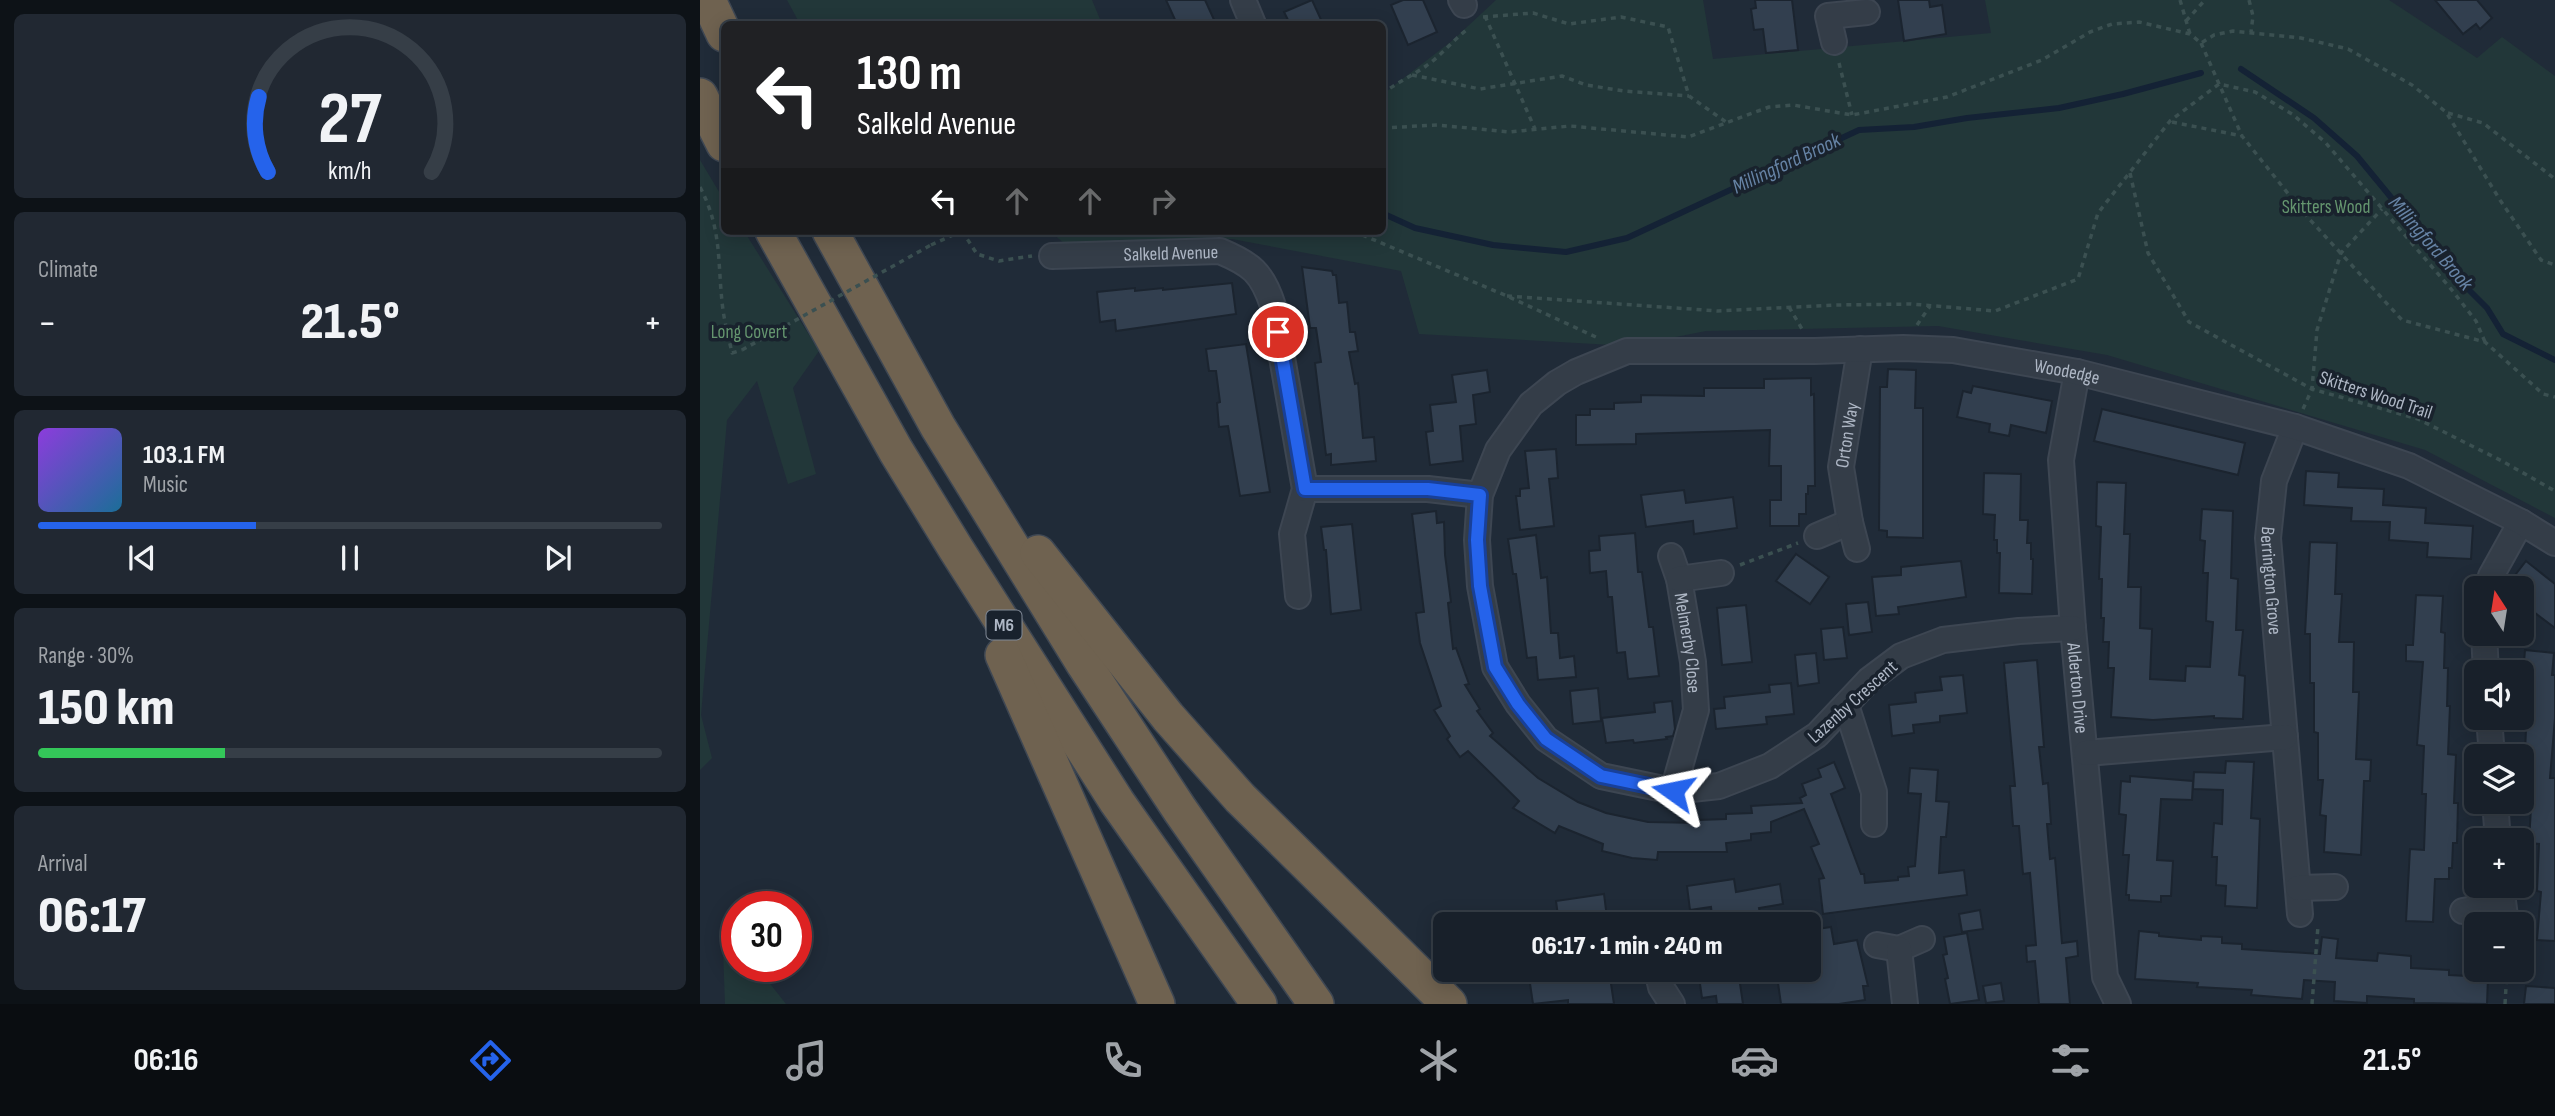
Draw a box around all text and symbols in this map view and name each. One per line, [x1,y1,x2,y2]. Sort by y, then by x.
text: 130 m [857,45,962,104]
icon: left [742,49,833,140]
text: 27 [318,76,382,164]
text: Salkeld Avenue [857,105,1016,144]
water label: Millingford Brook [1728,127,1845,199]
text: km/h [328,156,372,187]
icon: left [925,182,963,220]
icon: ahead [998,182,1036,220]
icon: ahead [1071,182,1109,220]
icon: right [1144,182,1182,220]
water label: Millingford Brook [2383,191,2479,296]
park label: Skitters Wood [2282,196,2370,219]
street label: Salkeld Avenue [1123,241,1219,267]
text: Climate [38,256,98,284]
text: 21.5° [300,291,400,354]
text: − [38,301,57,346]
text: + [643,301,662,346]
pin [1248,302,1308,362]
icon: arrive [1259,313,1297,351]
park label: Long Covert [711,321,787,344]
street label: Woodedge [2032,355,2102,390]
street label: Skitters Wood Trail [2316,366,2435,425]
street label: Orton Way [1831,400,1864,470]
text: 103.1 FM [143,440,225,471]
text: Music [143,471,188,499]
street label: Berrington Grove [2255,525,2286,636]
icon: previous [123,539,161,577]
icon: pause [331,539,369,577]
icon: next [539,539,577,577]
north arrow [2464,576,2534,646]
map controls [2464,576,2534,982]
street label: Melmerby Close [1669,591,1705,694]
road number: M6 [986,610,1022,640]
street label: Alderton Drive [2061,641,2093,734]
text: Range · 30% [38,642,134,670]
street label: Lazenby Crescent [1803,656,1903,748]
button: sound [2464,660,2534,730]
text: 150 km [38,677,175,740]
button: layers [2464,744,2534,814]
position arrow [1636,754,1710,828]
button: + [2464,828,2534,898]
text: Arrival [38,850,87,878]
text: 06:17 [38,885,146,948]
speed limit sign: 30 [721,891,812,982]
button: − [2464,912,2534,982]
text: 06:17 · 1 min · 240 m [1531,931,1723,962]
icon: directions [466,1036,515,1085]
icon: music [782,1036,831,1085]
icon: phone [1098,1036,1147,1085]
icon: climate [1414,1036,1463,1085]
icon: car [1730,1036,1779,1085]
icon: filters [2046,1036,2095,1085]
text: 06:16 [134,1041,199,1080]
text: 21.5° [2363,1041,2421,1080]

